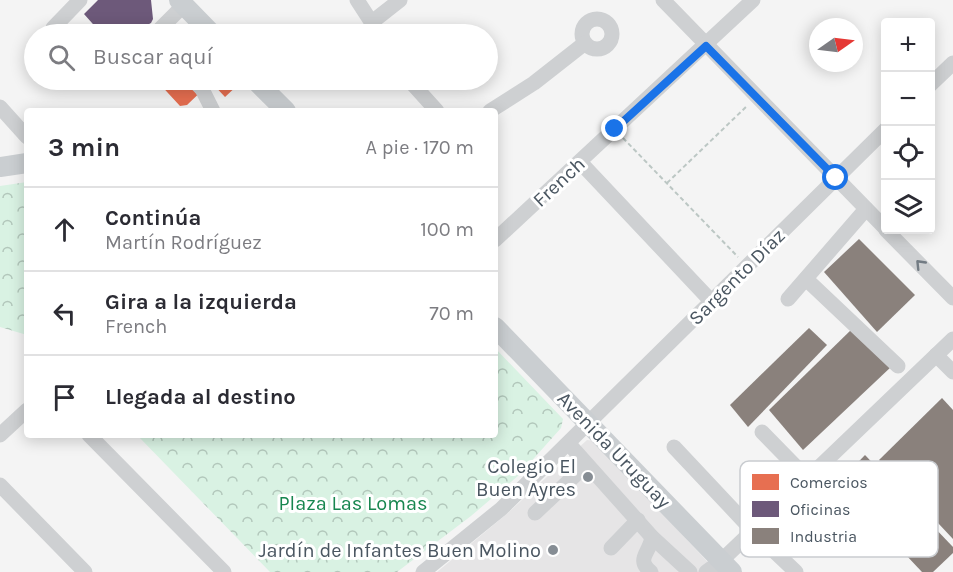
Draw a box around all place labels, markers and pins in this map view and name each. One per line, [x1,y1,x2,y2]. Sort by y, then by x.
place label: Colegio El Buen Ayres [476,455,576,501]
marker: Colegio El Buen Ayres [581,470,595,484]
place label: Jardín de Infantes Buen Molino [258,539,541,562]
marker: Jardín de Infantes Buen Molino [546,543,560,557]

